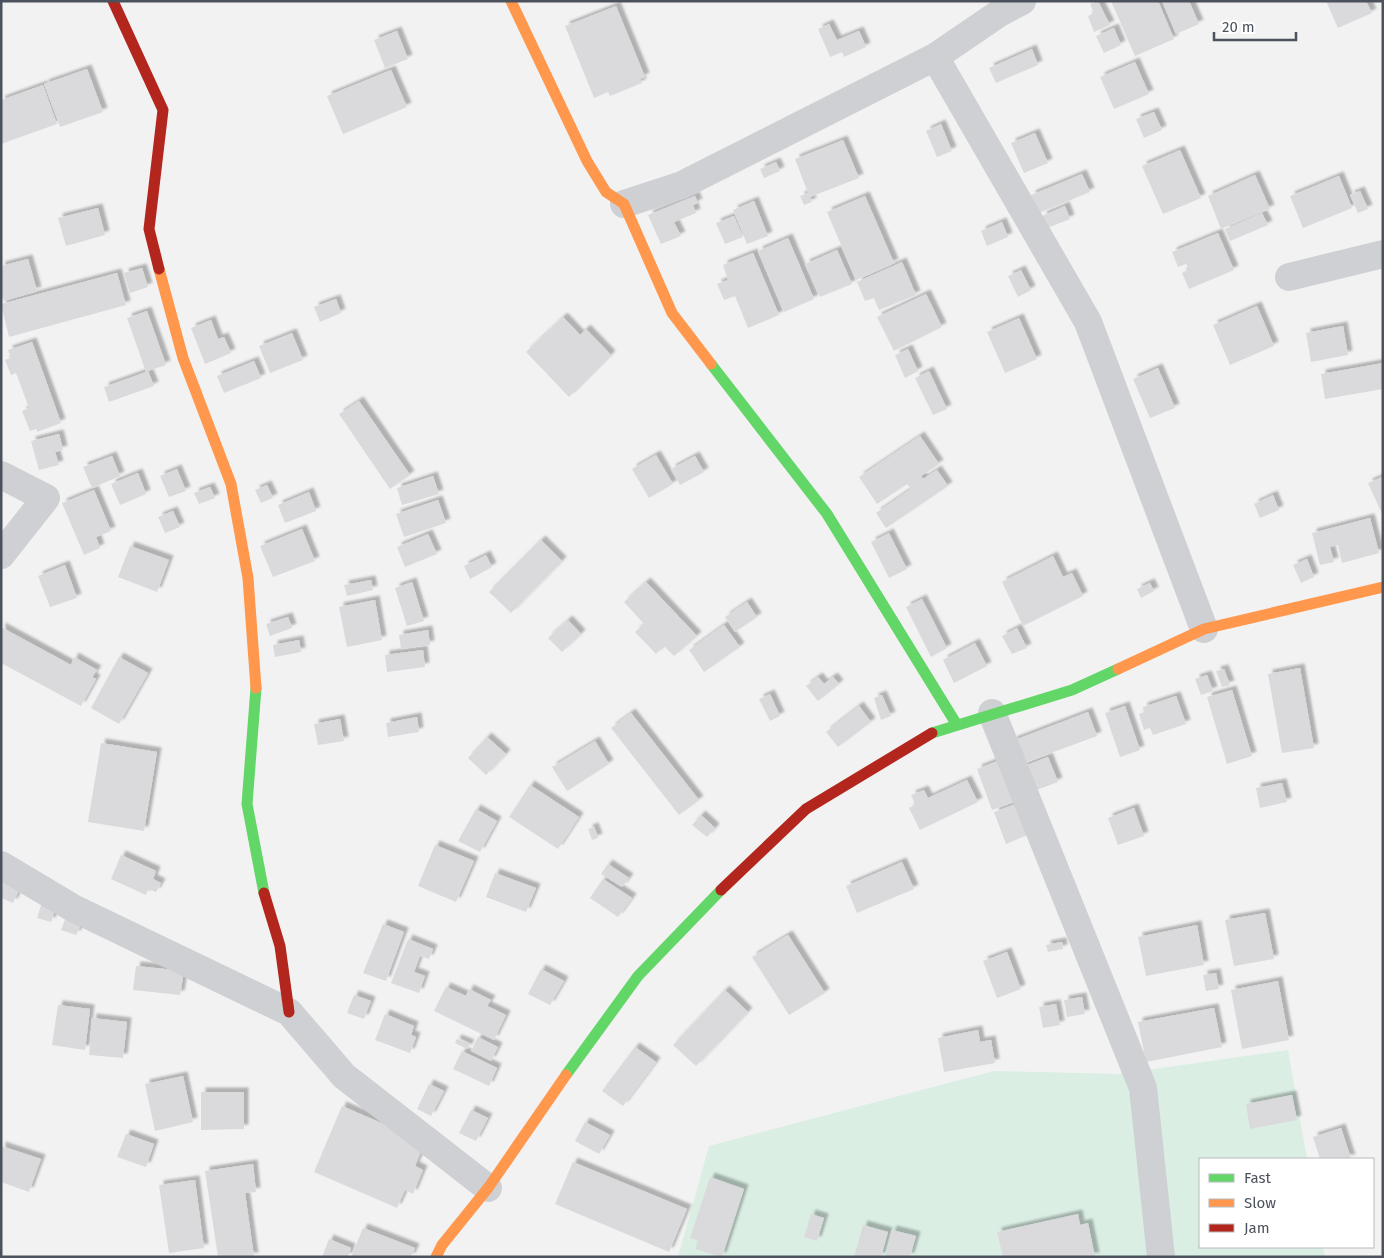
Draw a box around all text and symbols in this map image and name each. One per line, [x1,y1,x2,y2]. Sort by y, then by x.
scale bar [1214,10,1296,42]
text: 20 m [1222,18,1255,36]
legend [1199,1158,1374,1248]
text: Fast [1244,1169,1271,1187]
text: Slow [1244,1194,1276,1212]
text: Jam [1244,1219,1270,1237]

